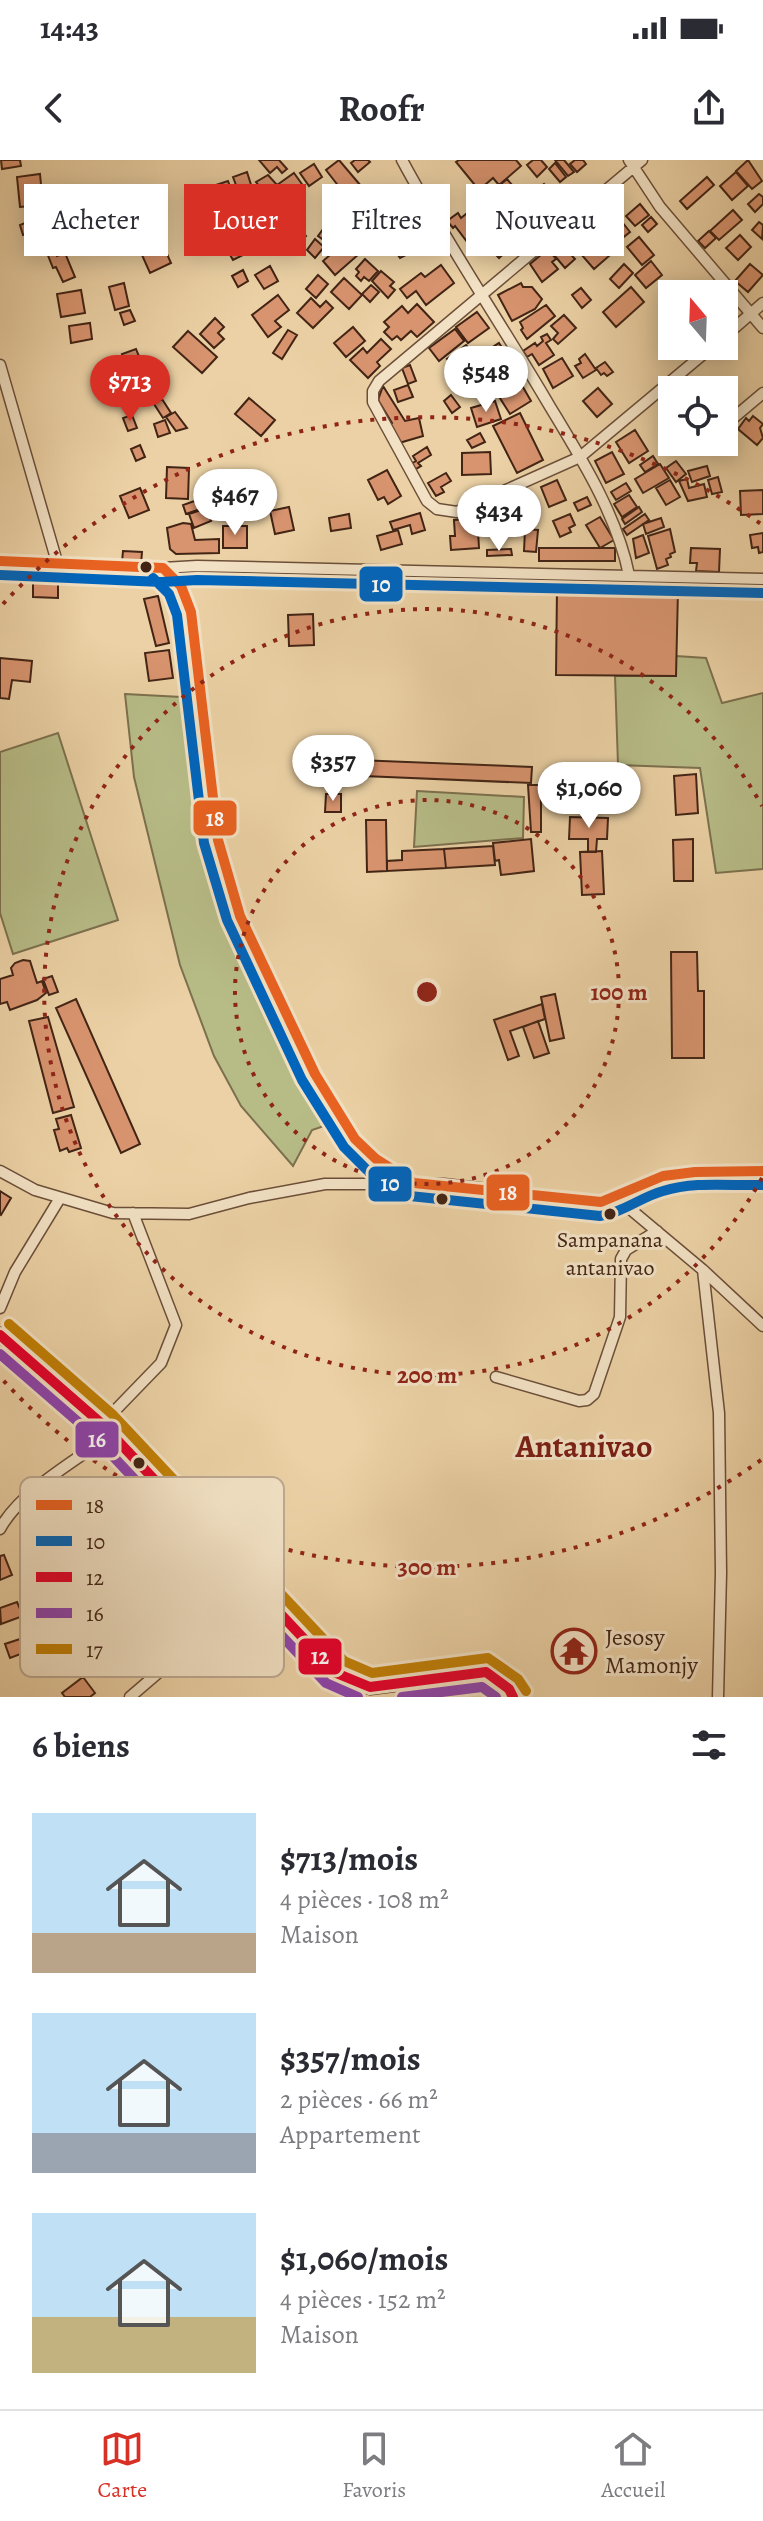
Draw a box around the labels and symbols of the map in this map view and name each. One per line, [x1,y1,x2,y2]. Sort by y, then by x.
north arrow [658,280,738,360]
pin: $548 [439,346,533,414]
pin: $713 [83,355,177,423]
pin: $467 [188,469,282,537]
pin: $434 [452,485,546,553]
unlabelled marker [138,559,154,575]
line badge: 10 [358,565,404,603]
text: 10 [372,570,390,600]
pin: $357 [286,735,380,803]
pin: $1,060 [524,762,654,830]
line badge: 18 [192,799,238,837]
text: 18 [206,804,224,834]
text: 100 m [590,976,648,1008]
centre of rings [413,978,441,1006]
line badge: 10 [367,1165,413,1203]
text: 10 [381,1169,399,1199]
line badge: 18 [485,1173,531,1212]
text: 18 [499,1178,517,1208]
unlabelled marker [434,1191,450,1207]
marker: Sampanana antanivao [602,1206,618,1222]
place label: Sampanana antanivao [557,1225,664,1283]
text: 200 m [397,1359,457,1391]
line badge: 16 [74,1420,120,1459]
district label: Antanivao [514,1424,653,1468]
text: 16 [88,1425,106,1455]
unlabelled marker [131,1455,147,1471]
legend [20,1477,284,1677]
text: 18 [86,1491,104,1521]
text: 10 [86,1527,105,1557]
text: 300 m [398,1551,456,1583]
text: 12 [86,1563,104,1593]
text: 16 [86,1599,104,1629]
place label: Jesosy Mamonjy [605,1621,698,1681]
temple icon: Jesosy Mamonjy [550,1627,598,1675]
text: 17 [86,1635,104,1665]
line badge: 12 [297,1637,343,1676]
text: 12 [311,1642,330,1672]

